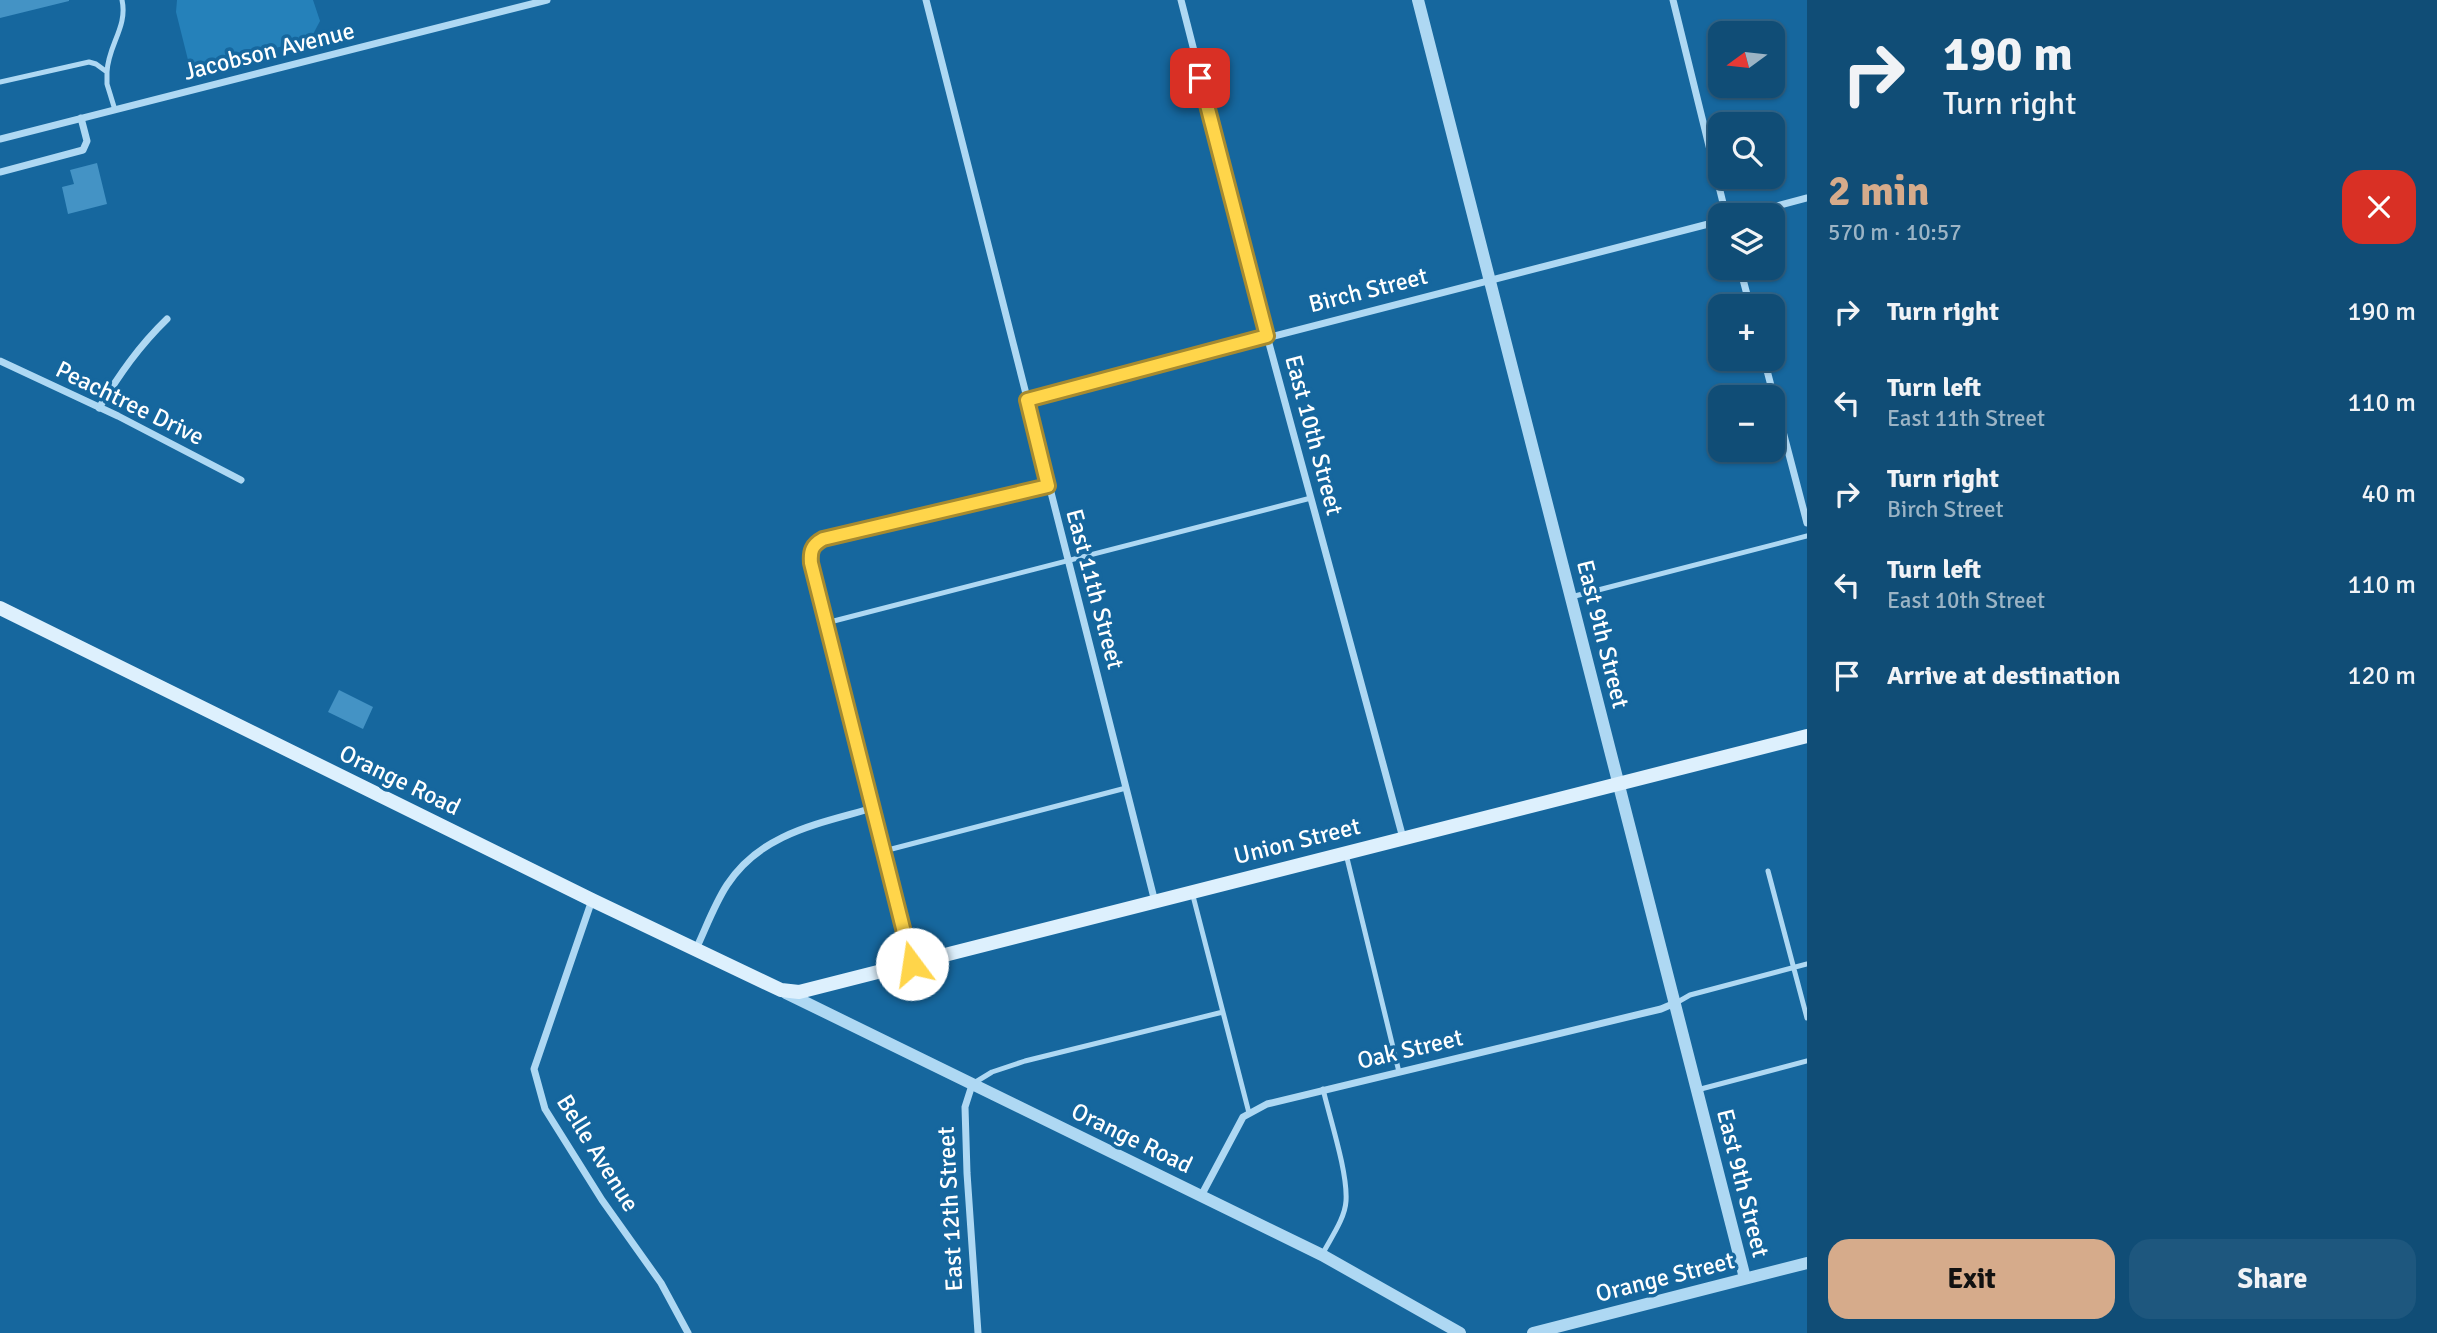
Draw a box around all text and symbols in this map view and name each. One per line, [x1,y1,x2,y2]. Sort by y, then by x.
street label: Jacobson Avenue [180,15,358,87]
north arrow [1708,21,1785,98]
map controls [1708,21,1785,462]
text: 190 m [1943,24,2073,84]
icon: right [1828,28,1919,119]
pin [1170,48,1230,108]
icon: arrive [1181,59,1219,97]
text: Turn right [1943,84,2076,123]
button: search [1708,112,1785,189]
text: 2 min [1828,166,1929,217]
button: close [2342,170,2416,244]
button: layers [1708,203,1785,280]
text: 570 m · 10:57 [1828,218,1962,247]
street label: Birch Street [1305,261,1431,319]
icon: right [1828,293,1866,331]
button: + [1708,294,1785,371]
text: Turn right [1887,296,1999,328]
text: 190 m [2347,296,2416,328]
street label: East 10th Street [1278,351,1350,519]
street label: Peachtree Drive [51,354,209,452]
text: Turn left [1887,372,1981,404]
icon: left [1828,384,1866,422]
button: − [1708,385,1785,462]
text: 110 m [2347,387,2416,419]
text: East 11th Street [1887,404,2045,433]
text: Turn right [1887,463,1999,495]
icon: right [1828,475,1866,513]
text: 40 m [2361,478,2416,510]
text: Birch Street [1887,495,2004,524]
street label: East 11th Street [1059,505,1131,673]
text: Turn left [1887,554,1981,586]
street label: East 9th Street [1570,557,1636,711]
icon: left [1828,566,1866,604]
text: 110 m [2347,569,2416,601]
text: East 10th Street [1887,586,2045,615]
icon: arrive [1828,657,1866,695]
text: Arrive at destination [1887,660,2120,692]
text: 120 m [2347,660,2416,692]
street label: Orange Road [335,738,465,822]
street label: Union Street [1231,811,1363,871]
position arrow [875,927,949,1001]
street label: Oak Street [1354,1022,1466,1076]
street label: Belle Avenue [550,1089,646,1217]
street label: Orange Road [1067,1096,1197,1180]
street label: East 9th Street [1710,1106,1776,1260]
street label: East 12th Street [931,1126,969,1292]
button: Exit [1828,1239,2115,1319]
button: Share [2129,1239,2416,1319]
street label: Orange Street [1592,1245,1738,1309]

